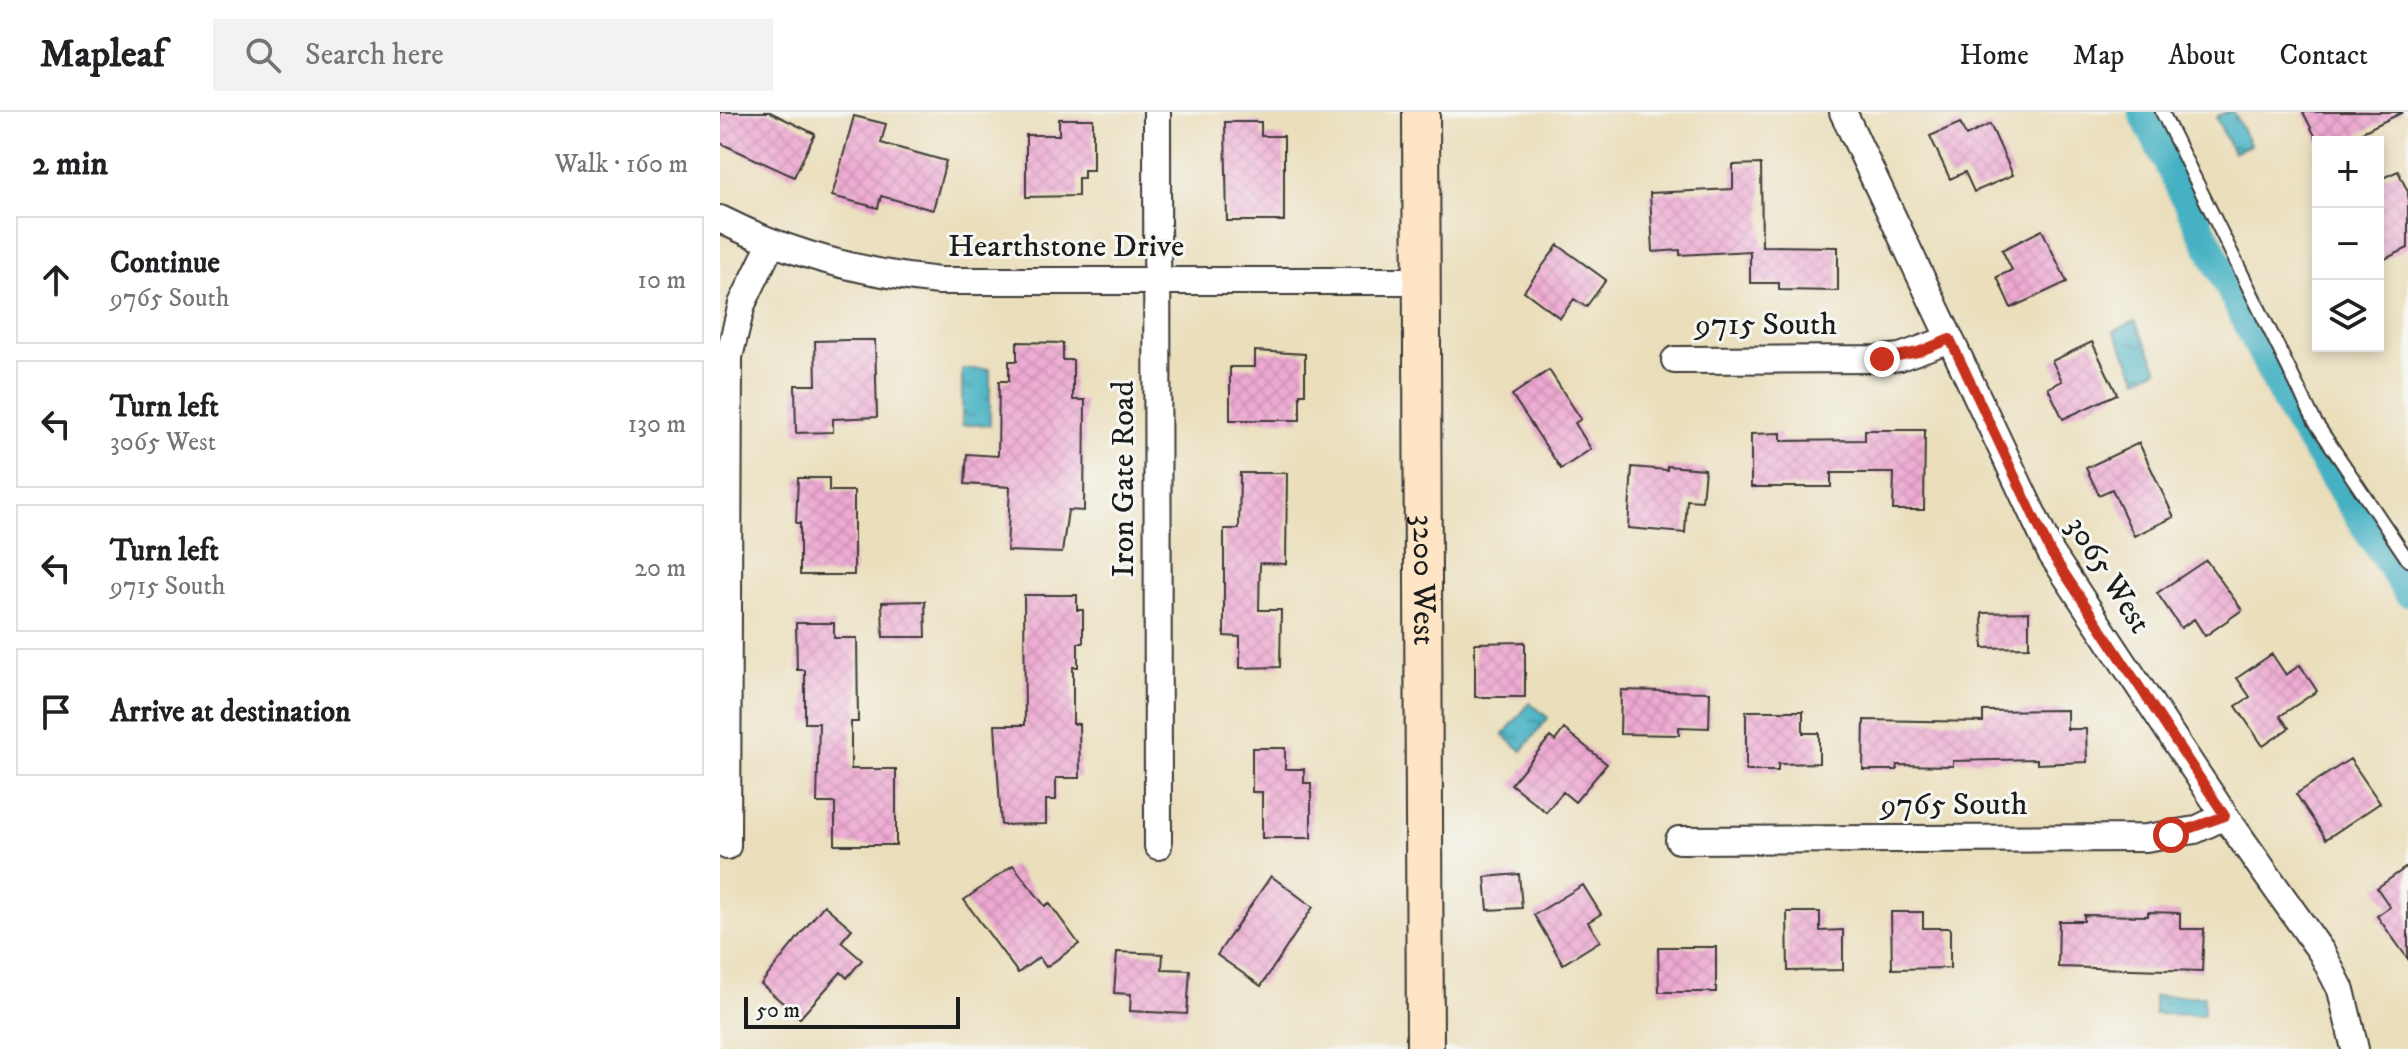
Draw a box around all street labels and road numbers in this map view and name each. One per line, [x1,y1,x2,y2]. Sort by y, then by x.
street label: Hearthstone Drive [948,227,1184,267]
street label: 9715 South [1693,305,1837,345]
street label: Iron Gate Road [1104,381,1144,577]
street label: 3065 West [2056,509,2160,641]
street label: 3200 West [1403,514,1443,646]
street label: 9765 South [1879,785,2028,825]

